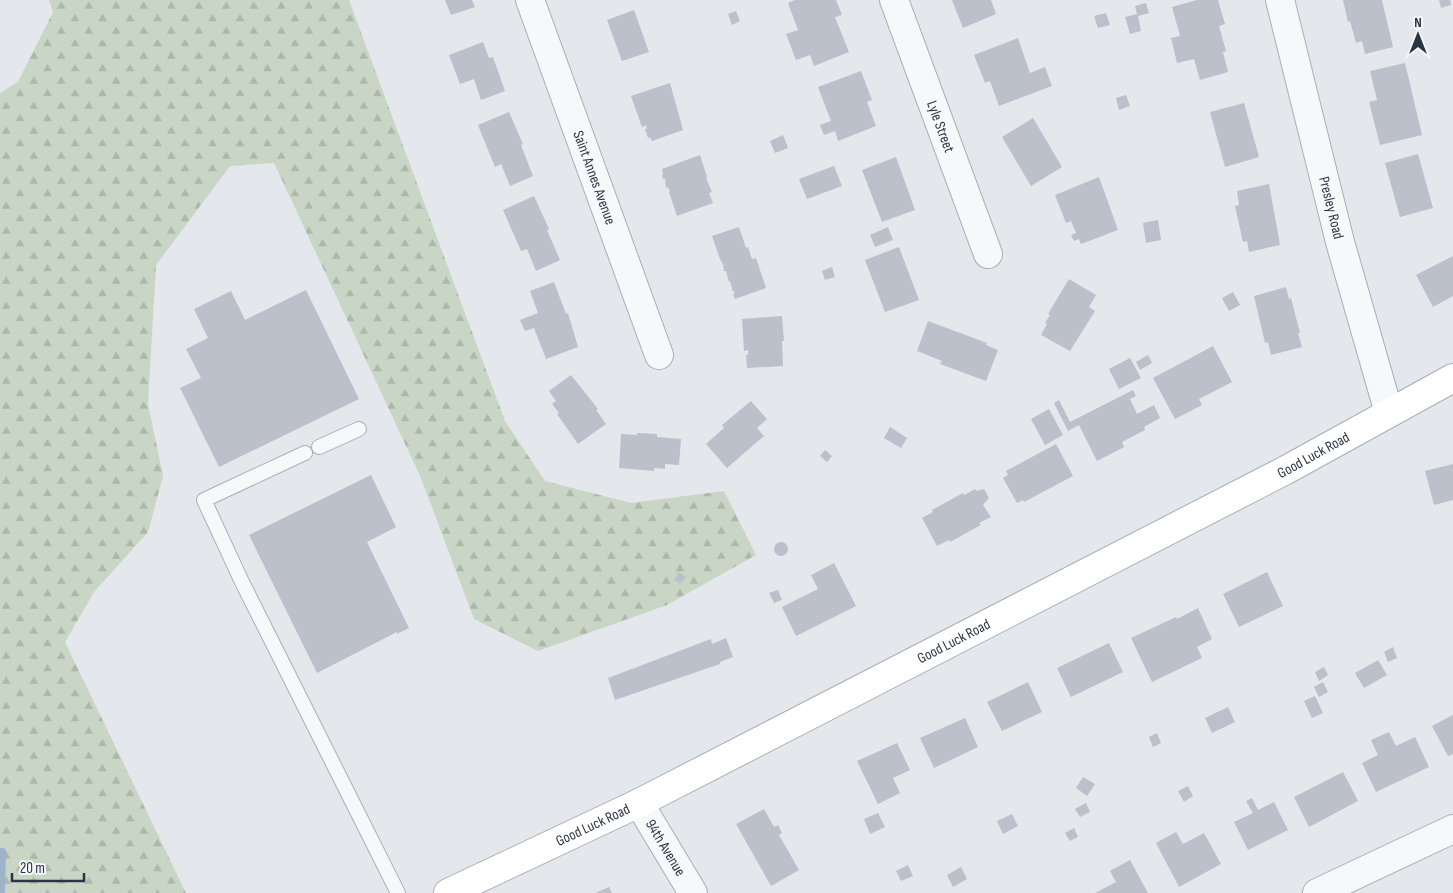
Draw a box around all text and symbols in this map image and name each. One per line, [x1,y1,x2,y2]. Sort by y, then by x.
north arrow [1393,10,1443,60]
text: N [1414,14,1422,31]
street label: Lyle Street [923,98,959,156]
street label: Saint Annes Avenue [569,128,620,227]
street label: Presley Road [1315,174,1348,241]
street label: Good Luck Road [1274,427,1353,482]
street label: Good Luck Road [914,614,993,668]
street label: Good Luck Road [553,799,633,850]
street label: 94th Avenue [641,816,690,880]
scale bar [12,850,85,882]
text: 20 m [20,859,45,878]

